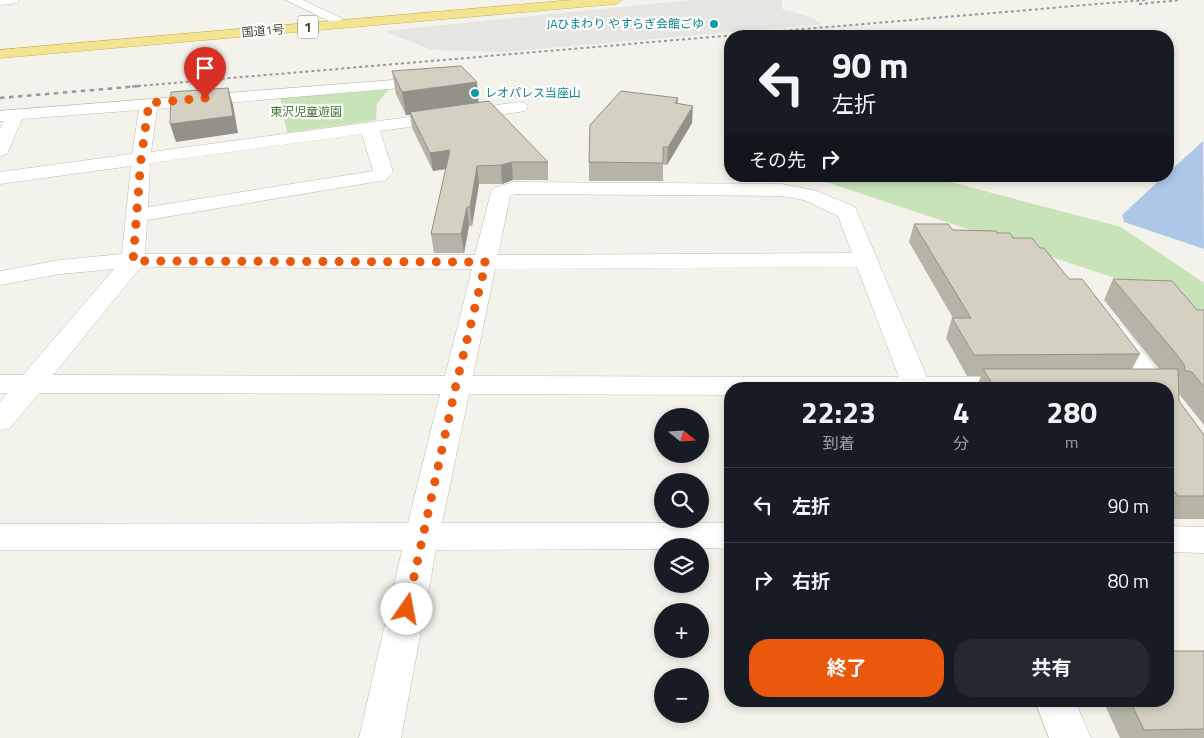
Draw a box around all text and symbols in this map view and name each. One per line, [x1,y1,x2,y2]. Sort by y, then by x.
place label: JAひまわり やすらぎ会館ごゆ [547,14,704,33]
road number: 1 [298,16,318,38]
marker: JAひまわり やすらぎ会館ごゆ [708,18,720,30]
street label: 国道1号 [241,19,285,42]
text: 90 m [832,38,908,92]
pin [184,47,226,98]
icon: left [749,50,814,115]
icon: arrive [191,54,219,82]
place label: レオパレス当座山 [485,83,581,102]
marker: レオパレス当座山 [469,87,481,99]
text: 左折 [832,87,876,121]
park label: 東沢児童遊園 [270,102,342,121]
text: その先 [749,145,806,174]
icon: right [816,145,844,173]
text: 22:23 [801,389,876,435]
text: 4 [953,389,970,435]
text: 280 [1047,389,1097,435]
north arrow [654,408,709,462]
map controls [654,408,709,723]
text: m [1065,430,1079,454]
text: 到着 [822,431,854,455]
text: 分 [953,431,969,455]
button: search [654,473,709,528]
icon: left [749,491,777,519]
text: 左折 [792,491,830,520]
text: 90 m [1108,491,1149,520]
button: layers [654,538,709,593]
icon: right [749,566,777,594]
text: 右折 [792,566,830,595]
text: 80 m [1108,566,1149,595]
position arrow [380,582,432,634]
button: + [654,603,709,658]
button: 終了 [749,639,944,697]
button: 共有 [954,639,1149,697]
button: − [654,668,709,723]

